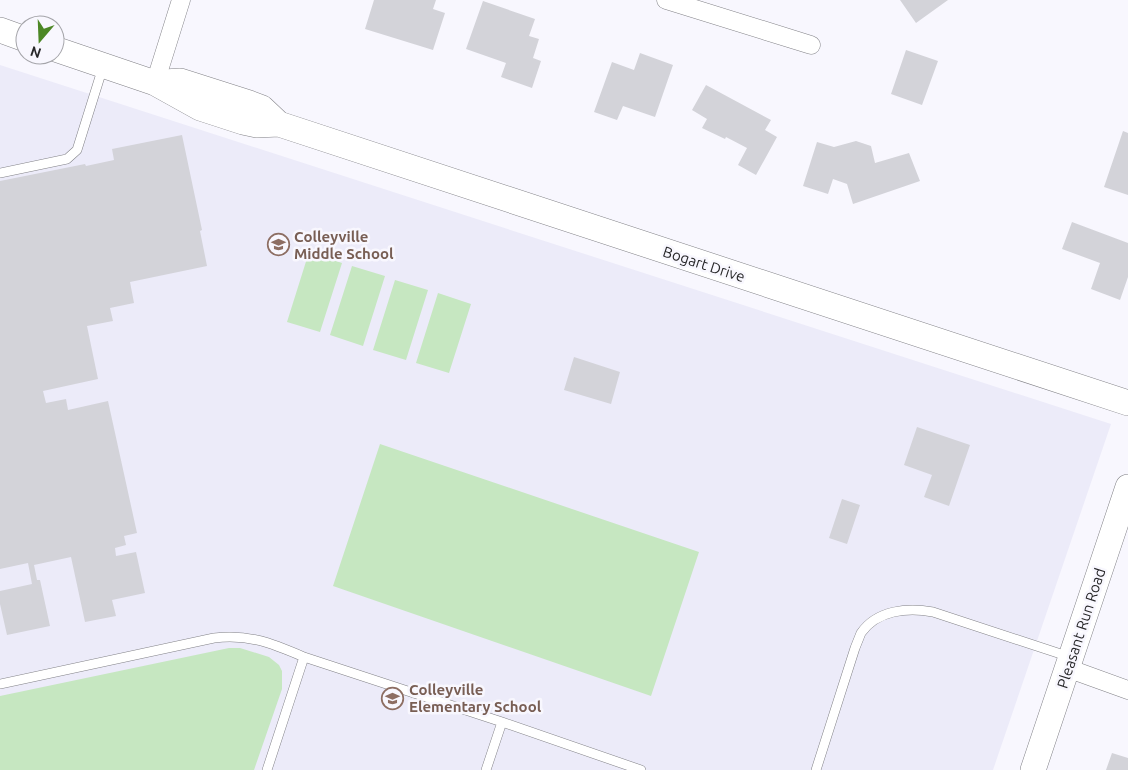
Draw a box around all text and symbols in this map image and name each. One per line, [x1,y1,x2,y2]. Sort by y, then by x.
north arrow [15,15,65,65]
text: N [28,43,43,62]
place label: Colleyville Middle School [294,228,394,262]
school or university icon: Colleyville Middle School [266,233,290,257]
street label: Bogart Drive [661,243,747,285]
street label: Pleasant Run Road [1054,566,1108,690]
place label: Colleyville Elementary School [409,681,542,715]
school or university icon: Colleyville Elementary School [381,686,405,710]

